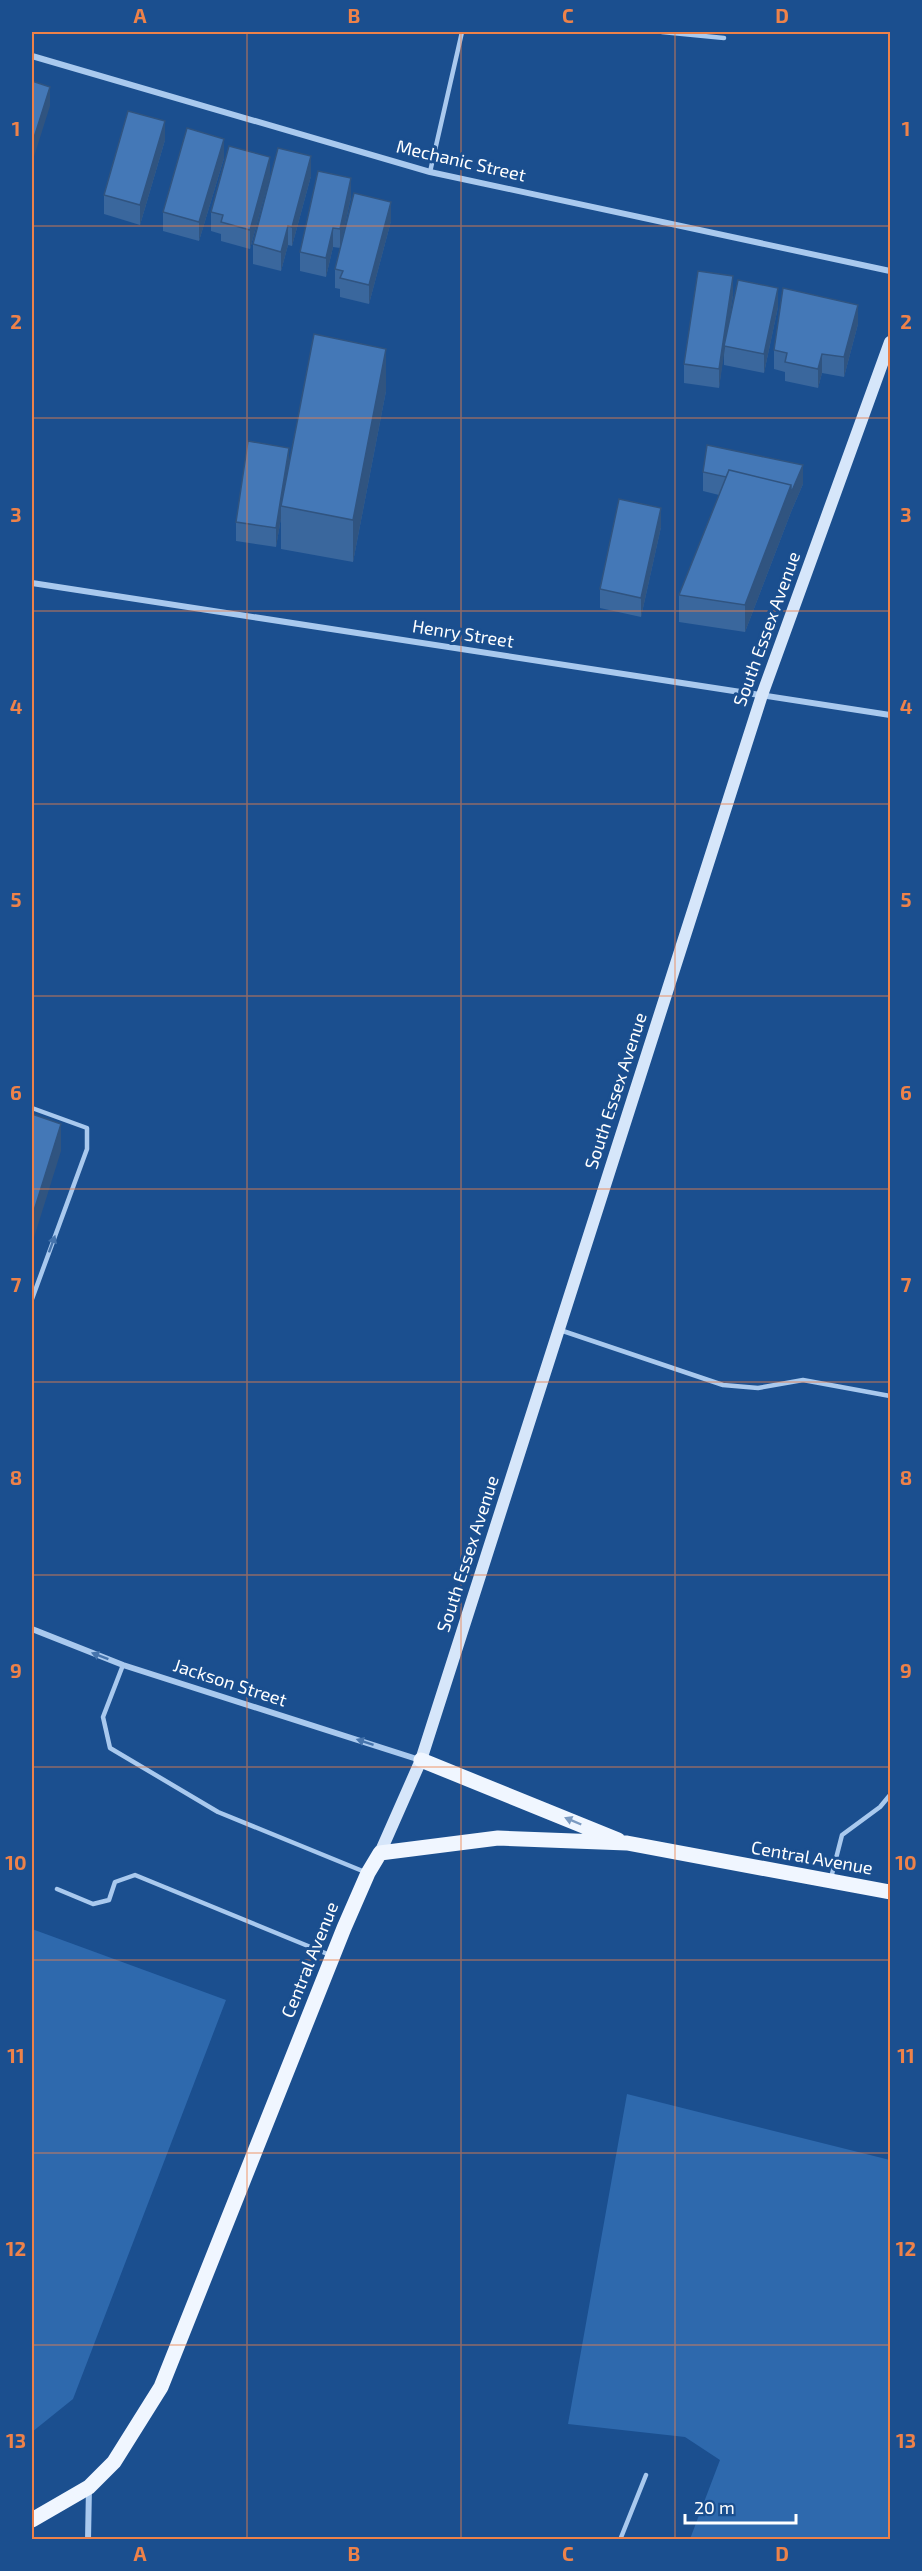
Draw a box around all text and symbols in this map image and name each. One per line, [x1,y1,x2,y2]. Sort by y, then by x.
text: A [133,3,147,27]
text: B [348,3,360,27]
text: C [562,3,574,27]
text: D [775,3,789,27]
text: 1 [12,116,20,140]
text: 1 [902,116,910,140]
street label: Mechanic Street [394,134,528,186]
text: 2 [10,309,22,333]
text: 2 [900,309,912,333]
text: 3 [10,502,22,526]
text: 3 [900,502,912,526]
street label: South Essex Avenue [728,548,804,709]
street label: Henry Street [411,614,516,652]
text: 4 [10,694,23,718]
text: 4 [900,694,913,718]
text: 5 [10,887,22,911]
text: 5 [900,887,912,911]
street label: South Essex Avenue [579,1010,651,1172]
text: 6 [10,1080,22,1104]
text: 6 [900,1080,912,1104]
one-way arrow [47,1235,57,1253]
text: 7 [11,1272,22,1296]
text: 7 [901,1272,912,1296]
text: 8 [10,1465,22,1489]
text: 8 [900,1465,912,1489]
street label: South Essex Avenue [431,1473,503,1635]
one-way arrow [90,1651,108,1661]
street label: Jackson Street [171,1653,290,1711]
text: 9 [10,1658,22,1682]
text: 9 [900,1658,912,1682]
one-way arrow [356,1737,374,1746]
one-way arrow [563,1816,581,1826]
street label: Central Avenue [750,1835,875,1879]
text: 10 [5,1850,27,1874]
text: 10 [895,1850,917,1874]
street label: Central Avenue [276,1898,342,2021]
text: 11 [7,2043,25,2067]
text: 11 [897,2043,915,2067]
text: 12 [6,2236,26,2260]
text: 12 [896,2236,916,2260]
text: 13 [6,2428,26,2452]
text: 13 [896,2428,916,2452]
scale bar [685,2487,796,2525]
text: 20 m [694,2496,735,2518]
text: A [133,2541,147,2565]
text: B [348,2541,360,2565]
text: C [562,2541,574,2565]
text: D [775,2541,789,2565]

